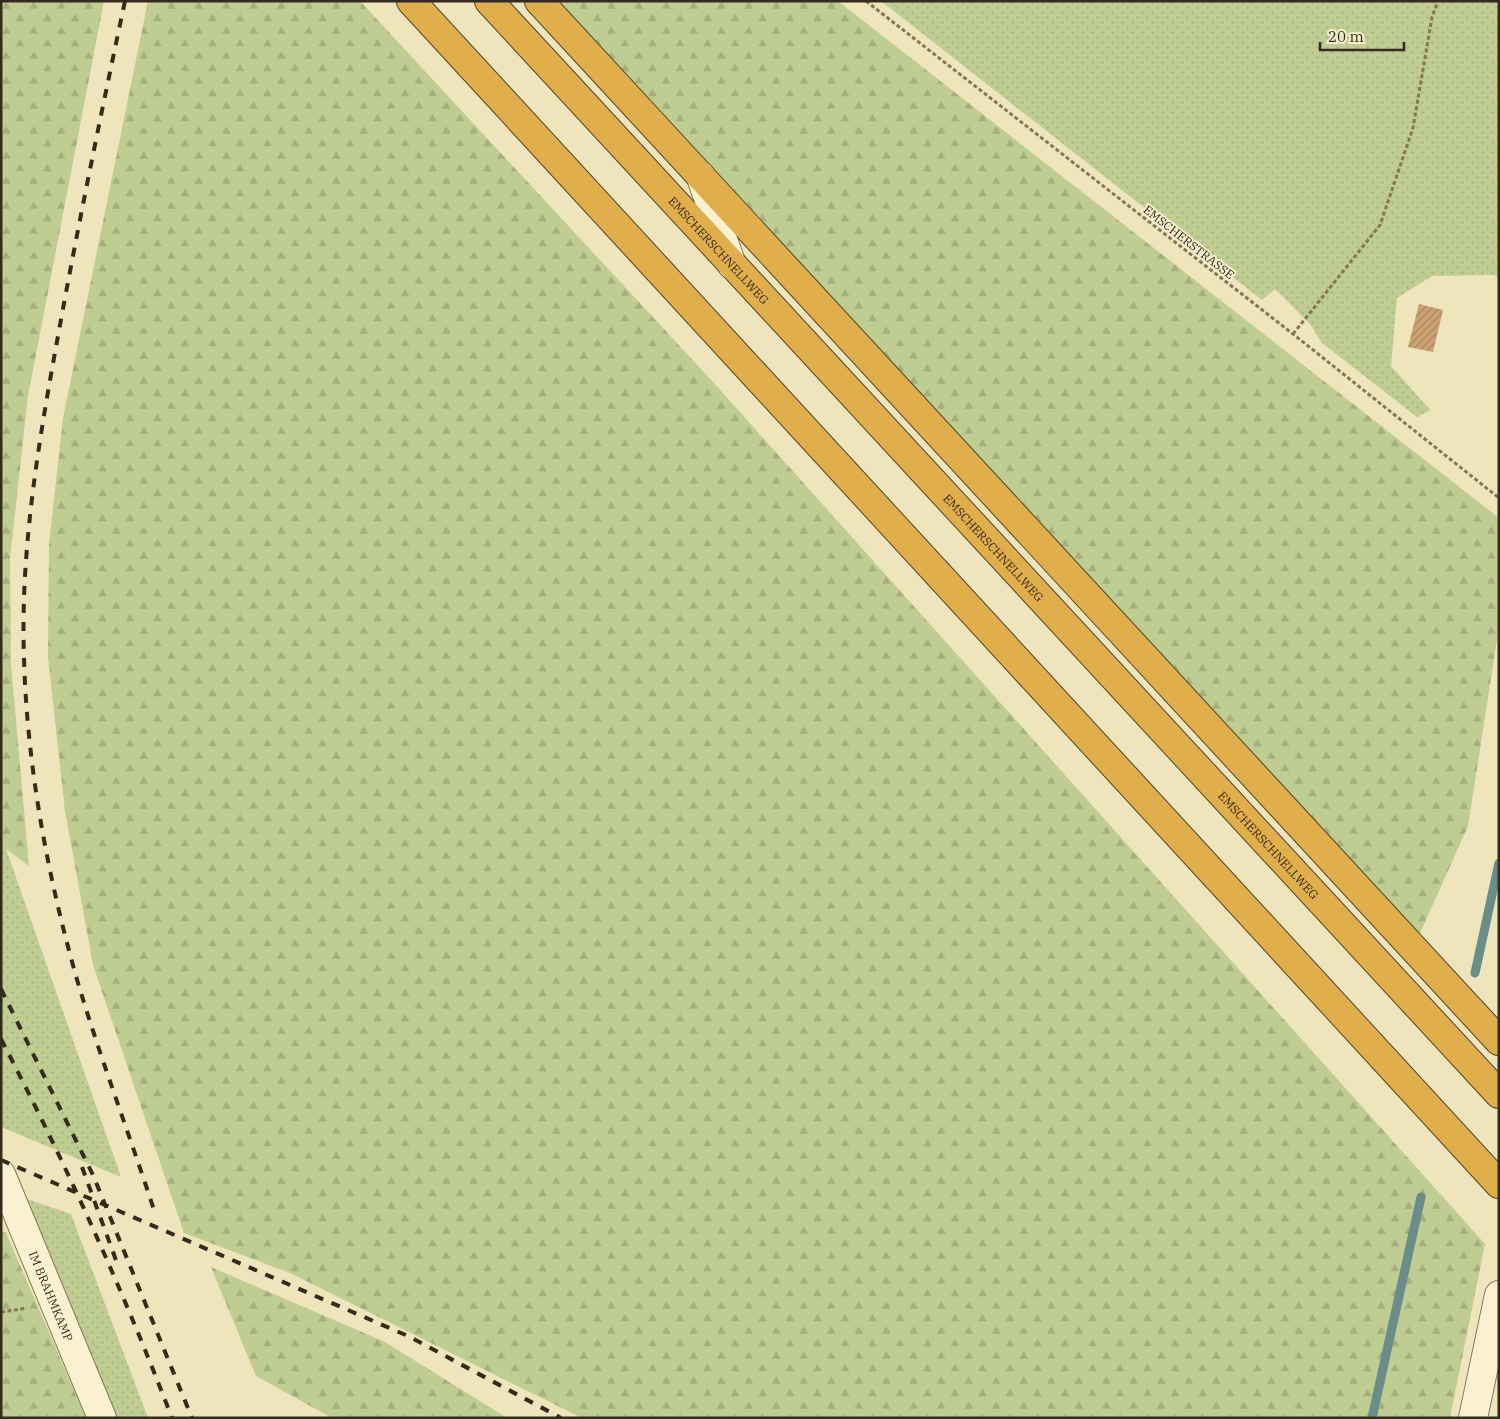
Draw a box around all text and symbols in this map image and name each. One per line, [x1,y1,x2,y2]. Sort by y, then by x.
scale bar [1320,20,1404,52]
text: 20 m [1328,27,1364,46]
street label: EMSCHERSCHNELLWEG [666,193,773,307]
street label: EMSCHERSTRASSE [1141,202,1237,282]
street label: EMSCHERSCHNELLWEG [940,490,1048,605]
street label: EMSCHERSCHNELLWEG [1215,788,1322,902]
street label: IM BRAHMKAMP [26,1249,77,1343]

